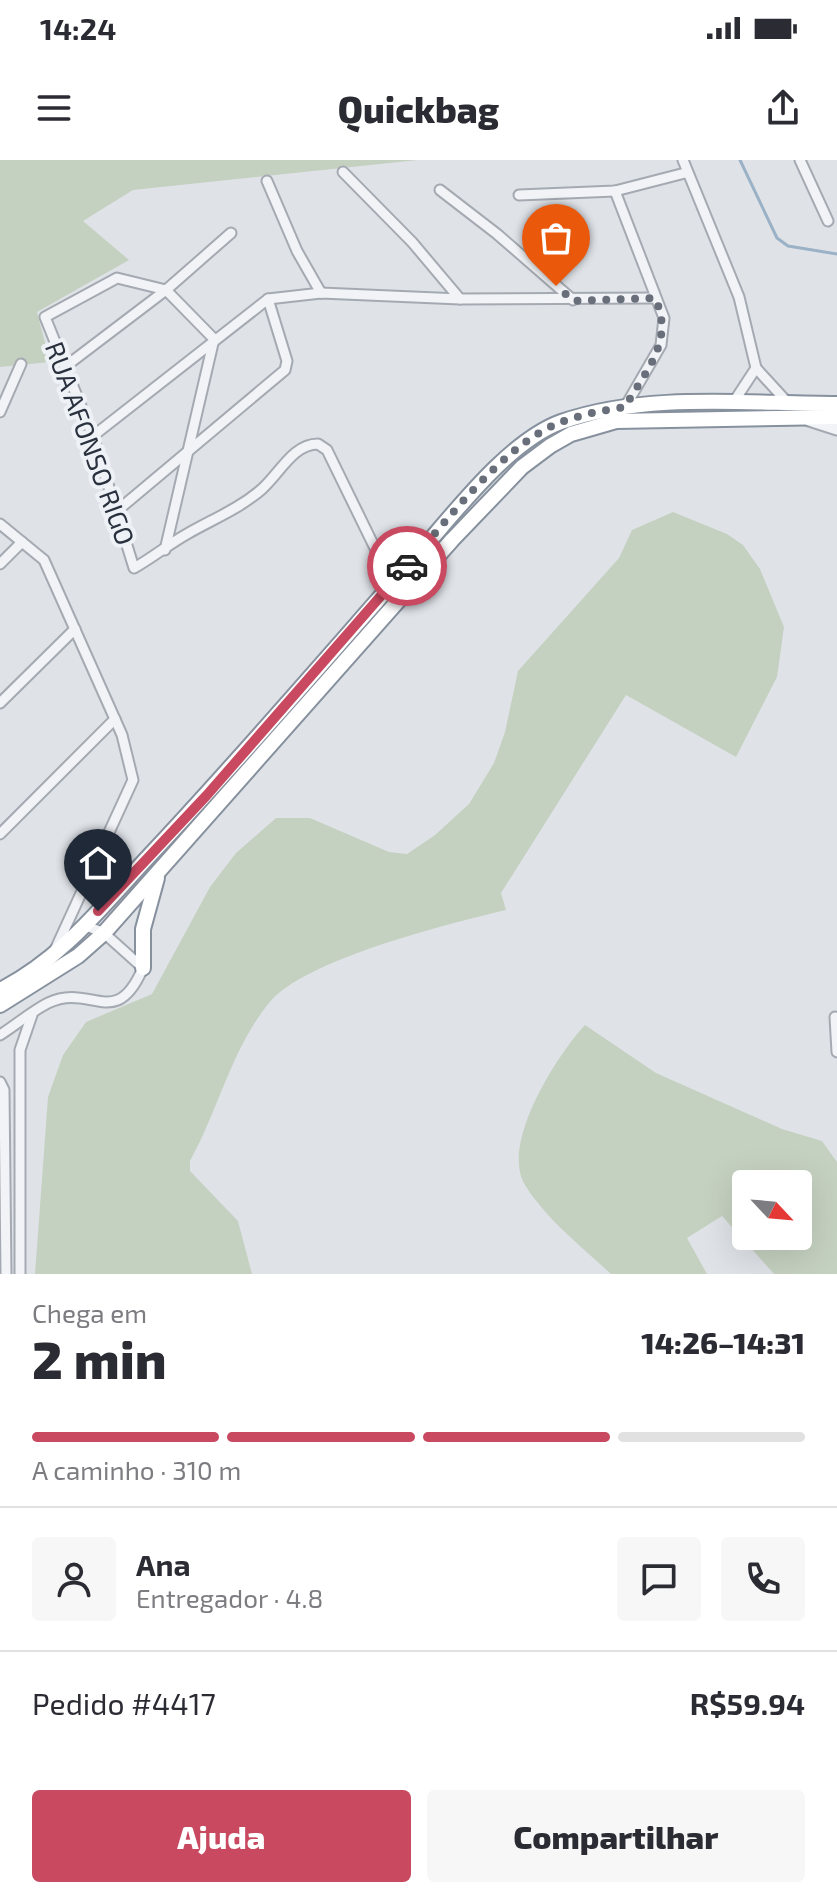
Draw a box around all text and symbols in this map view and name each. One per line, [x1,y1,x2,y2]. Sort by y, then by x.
text: 14:24 [40,10,116,46]
icon: menu [32,86,76,130]
icon: share [761,86,805,130]
text: Quickbag [338,87,499,130]
pin [522,204,590,286]
icon: bag [534,216,578,260]
street label: RUA AFONSO RIGO [40,337,142,549]
courier [367,526,447,606]
icon: car [385,544,429,588]
pin [64,829,132,911]
icon: home [76,841,120,885]
north arrow [732,1170,812,1250]
map controls [732,1170,812,1250]
text: Chega em [32,1297,147,1328]
text: 14:26–14:31 [641,1324,805,1360]
text: 2 min [32,1327,167,1389]
text: A caminho · 310 m [32,1454,241,1485]
button: person [32,1537,116,1621]
button: chat [617,1537,701,1621]
button: phone [721,1537,805,1621]
text: Ana [136,1546,191,1582]
text: Entregador · 4.8 [136,1582,323,1613]
text: Pedido #4417 [32,1685,216,1721]
text: R$59.94 [690,1685,805,1721]
button: Ajuda [32,1790,411,1882]
button: Compartilhar [427,1790,805,1882]

